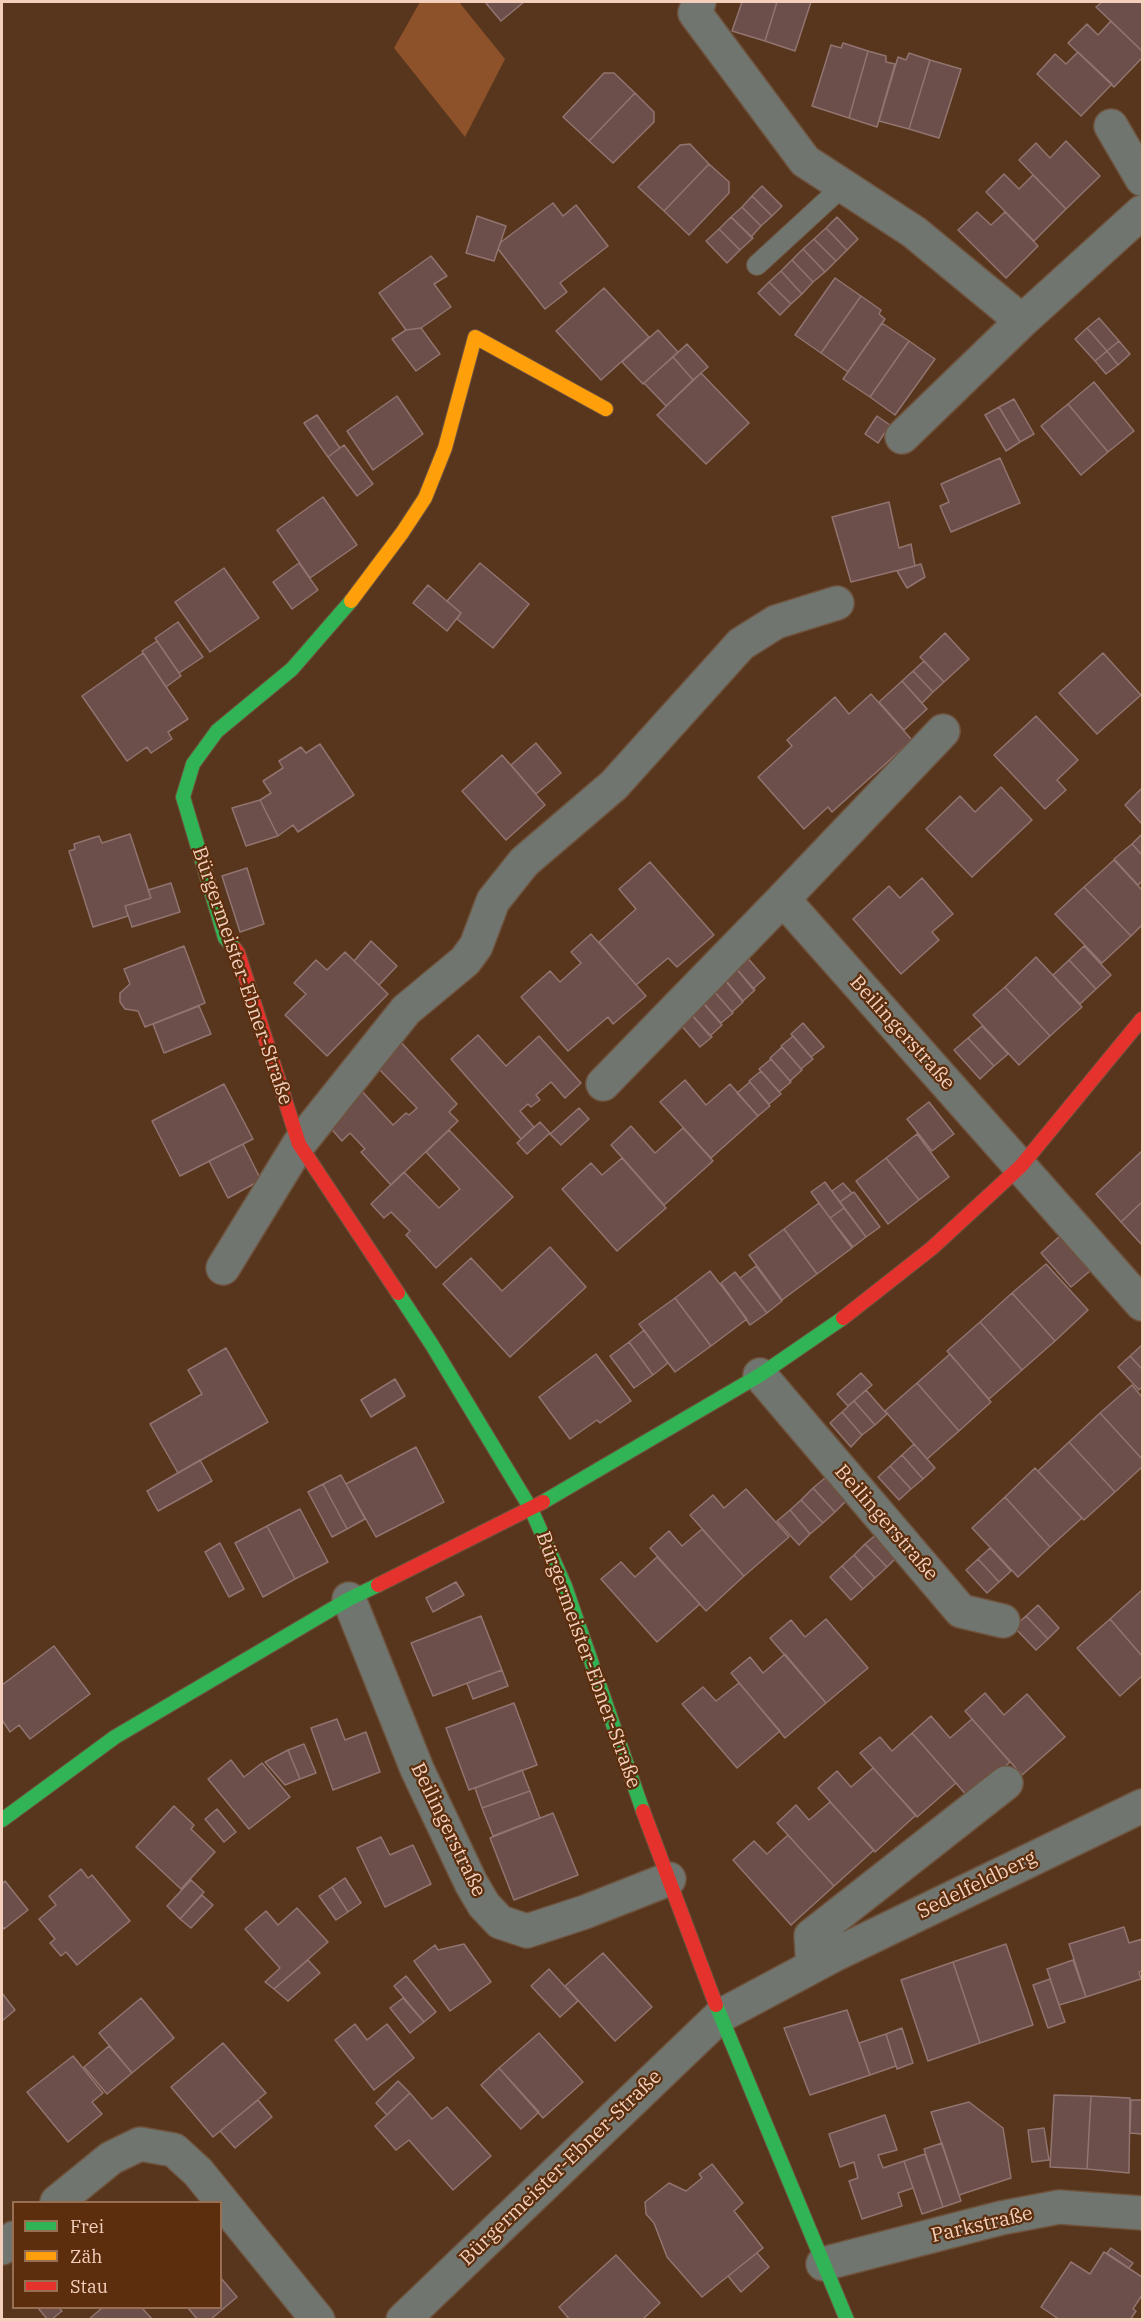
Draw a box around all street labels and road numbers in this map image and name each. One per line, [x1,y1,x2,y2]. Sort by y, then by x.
street label: Bürgermeister-Ebner-Straße [186,844,298,1108]
street label: Beilingerstraße [844,971,960,1095]
street label: Beilingerstraße [829,1460,943,1586]
street label: Bürgermeister-Ebner-Straße [530,1528,646,1792]
street label: Beilingerstraße [405,1759,491,1901]
street label: Sedelfeldberg [913,1846,1041,1924]
street label: Bürgermeister-Ebner-Straße [455,2065,667,2271]
street label: Parkstraße [929,2202,1035,2248]

